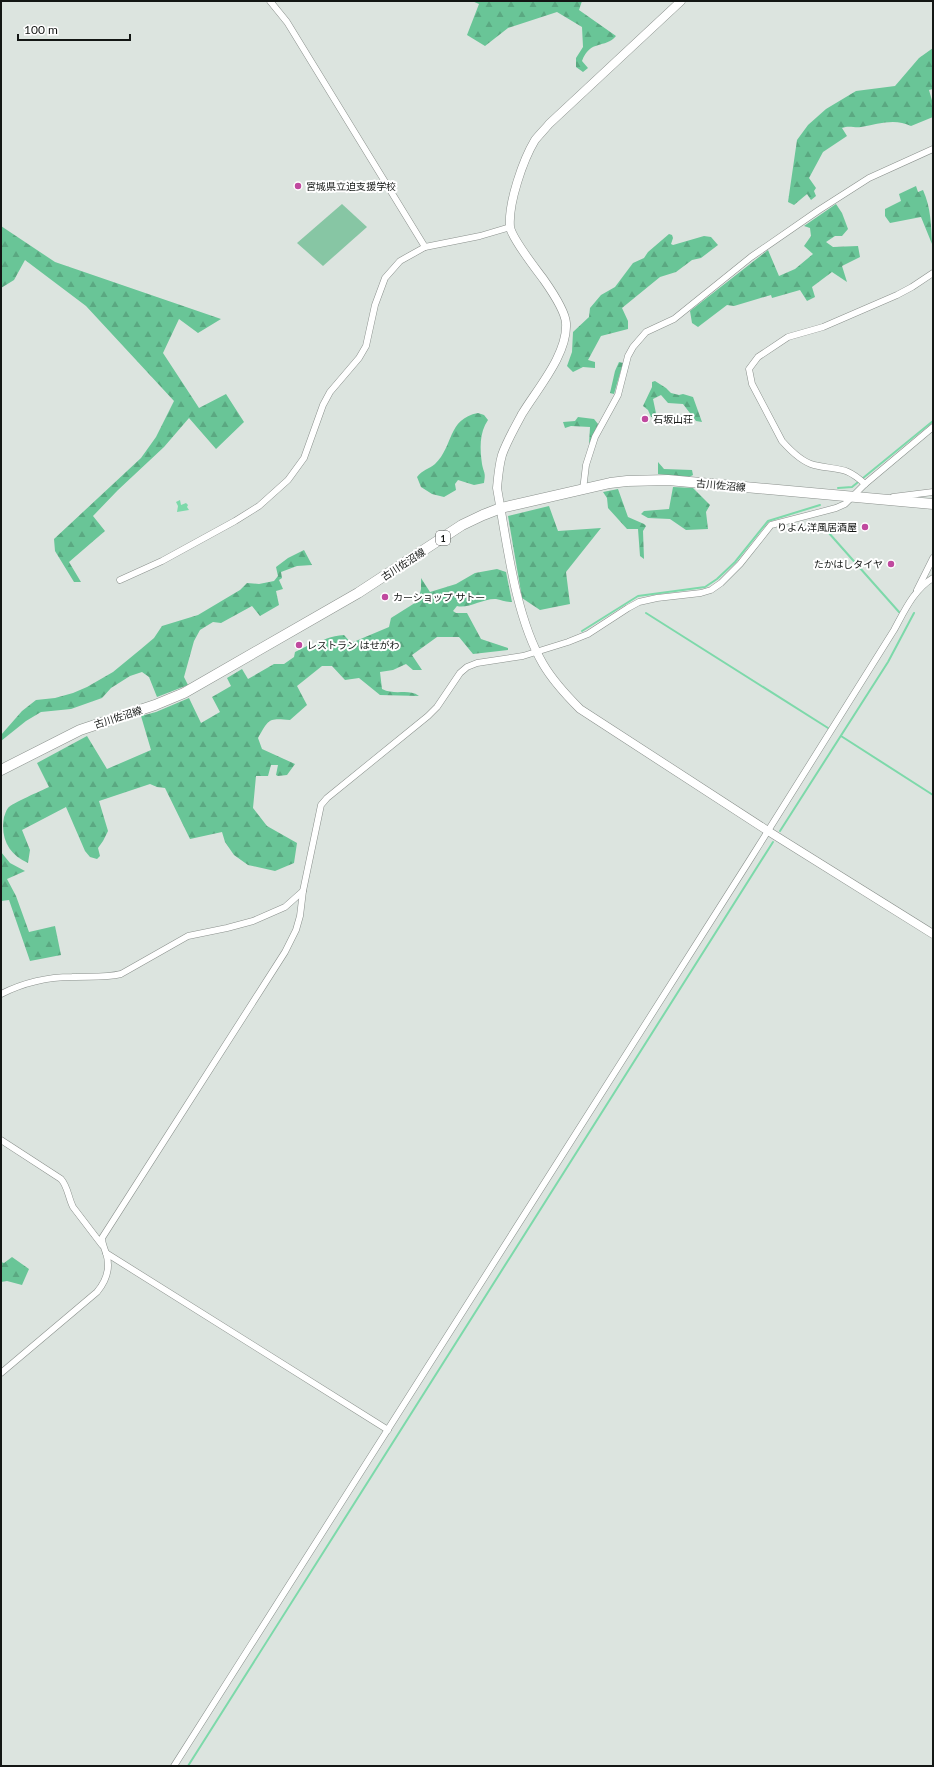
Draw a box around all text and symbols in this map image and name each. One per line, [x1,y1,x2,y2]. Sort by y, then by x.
scale bar [18,16,130,42]
text: 100 m [24,22,58,37]
place label: 宮城県立迫支援学校 [306,180,396,192]
marker: 宮城県立迫支援学校 [293,181,303,191]
place label: 石坂山荘 [653,413,693,425]
marker: 石坂山荘 [640,414,650,424]
street label: 古川佐沼線 [696,477,746,493]
place label: りよん洋風居酒屋 [777,521,857,533]
marker: りよん洋風居酒屋 [860,522,870,532]
road number: 1 [436,531,450,545]
street label: 古川佐沼線 [379,545,427,583]
place label: たかはしタイヤ [814,558,883,570]
marker: たかはしタイヤ [886,559,896,569]
place label: カーショップ サトー [393,591,485,603]
marker: カーショップ サトー [380,592,390,602]
place label: レストラン はせがわ [307,639,400,651]
marker: レストラン はせがわ [294,640,304,650]
street label: 古川佐沼線 [92,704,144,730]

